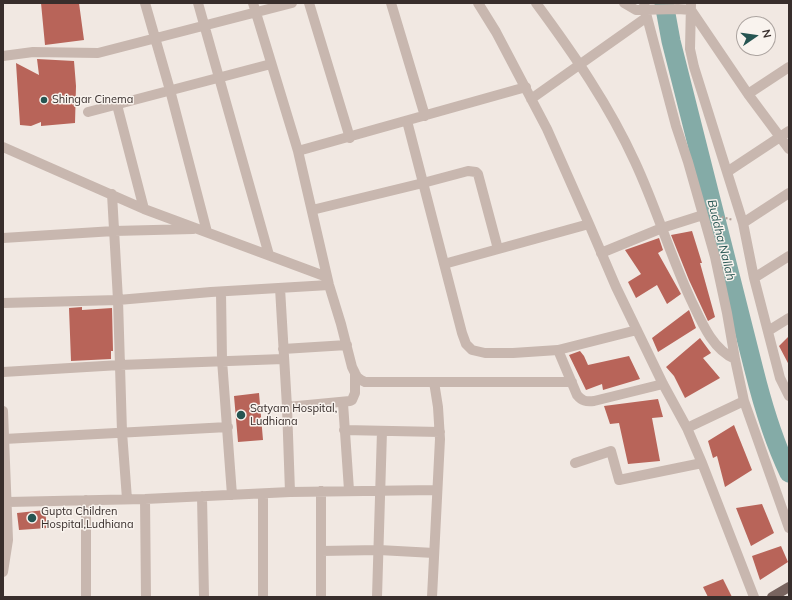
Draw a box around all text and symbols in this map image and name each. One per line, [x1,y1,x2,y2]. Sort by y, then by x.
north arrow [736,16,776,56]
text: N [759,28,774,39]
place label: Shingar Cinema [52,93,133,107]
marker: Shingar Cinema [39,95,49,105]
water label: Buddha Nallah [704,198,738,282]
place label: Satyam Hospital, Ludhiana [250,402,337,428]
marker: Satyam Hospital, Ludhiana [235,409,247,421]
place label: Gupta Children Hospital,Ludhiana [41,505,133,531]
marker: Gupta Children Hospital,Ludhiana [26,512,38,524]

